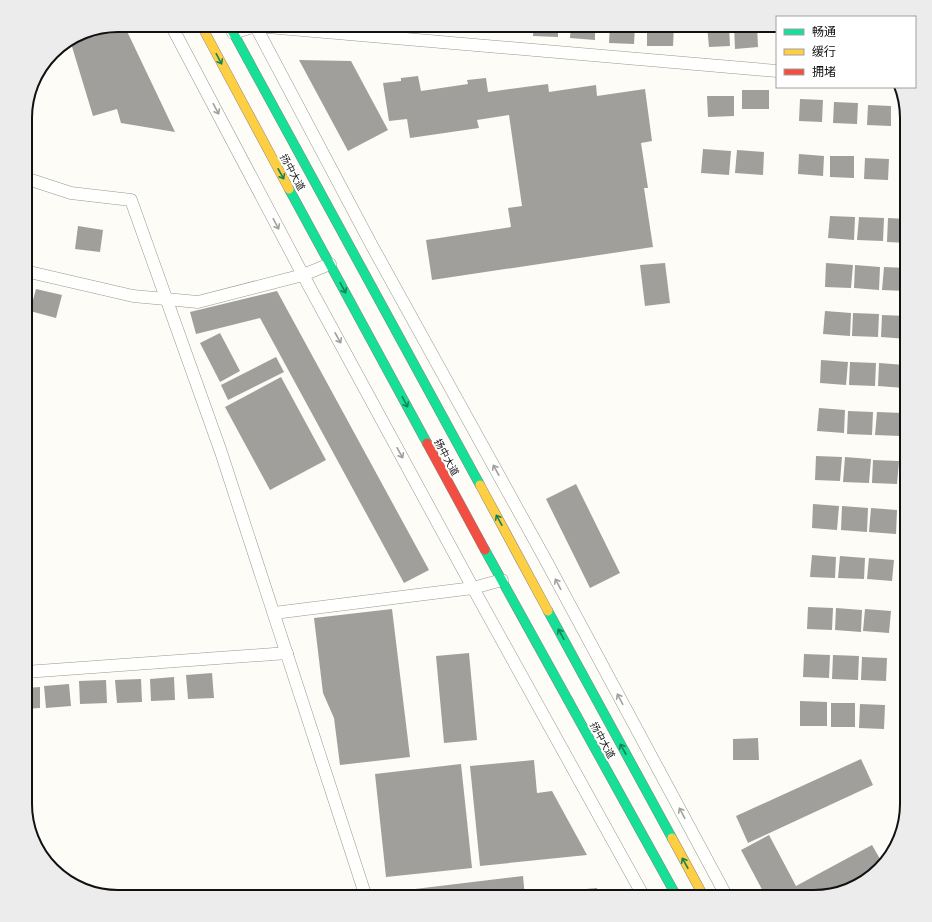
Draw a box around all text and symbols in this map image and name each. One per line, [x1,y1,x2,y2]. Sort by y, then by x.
legend [776,16,916,88]
text: 畅通 [812,25,836,39]
text: 缓行 [812,45,836,59]
one-way arrow [216,53,224,65]
text: 拥堵 [812,65,836,79]
one-way arrow [213,103,220,115]
street label: 扬中大道 [277,152,307,193]
one-way arrow [278,168,285,180]
one-way arrow [273,218,281,230]
one-way arrow [340,282,347,294]
one-way arrow [334,332,342,344]
one-way arrow [402,396,409,408]
street label: 扬中大道 [431,437,461,478]
one-way arrow [397,447,404,459]
one-way arrow [491,465,499,477]
one-way arrow [494,514,502,526]
one-way arrow [554,579,562,591]
one-way arrow [556,629,564,641]
one-way arrow [616,693,623,705]
street label: 扬中大道 [587,720,617,761]
one-way arrow [619,743,626,755]
one-way arrow [677,808,685,820]
one-way arrow [681,857,689,869]

